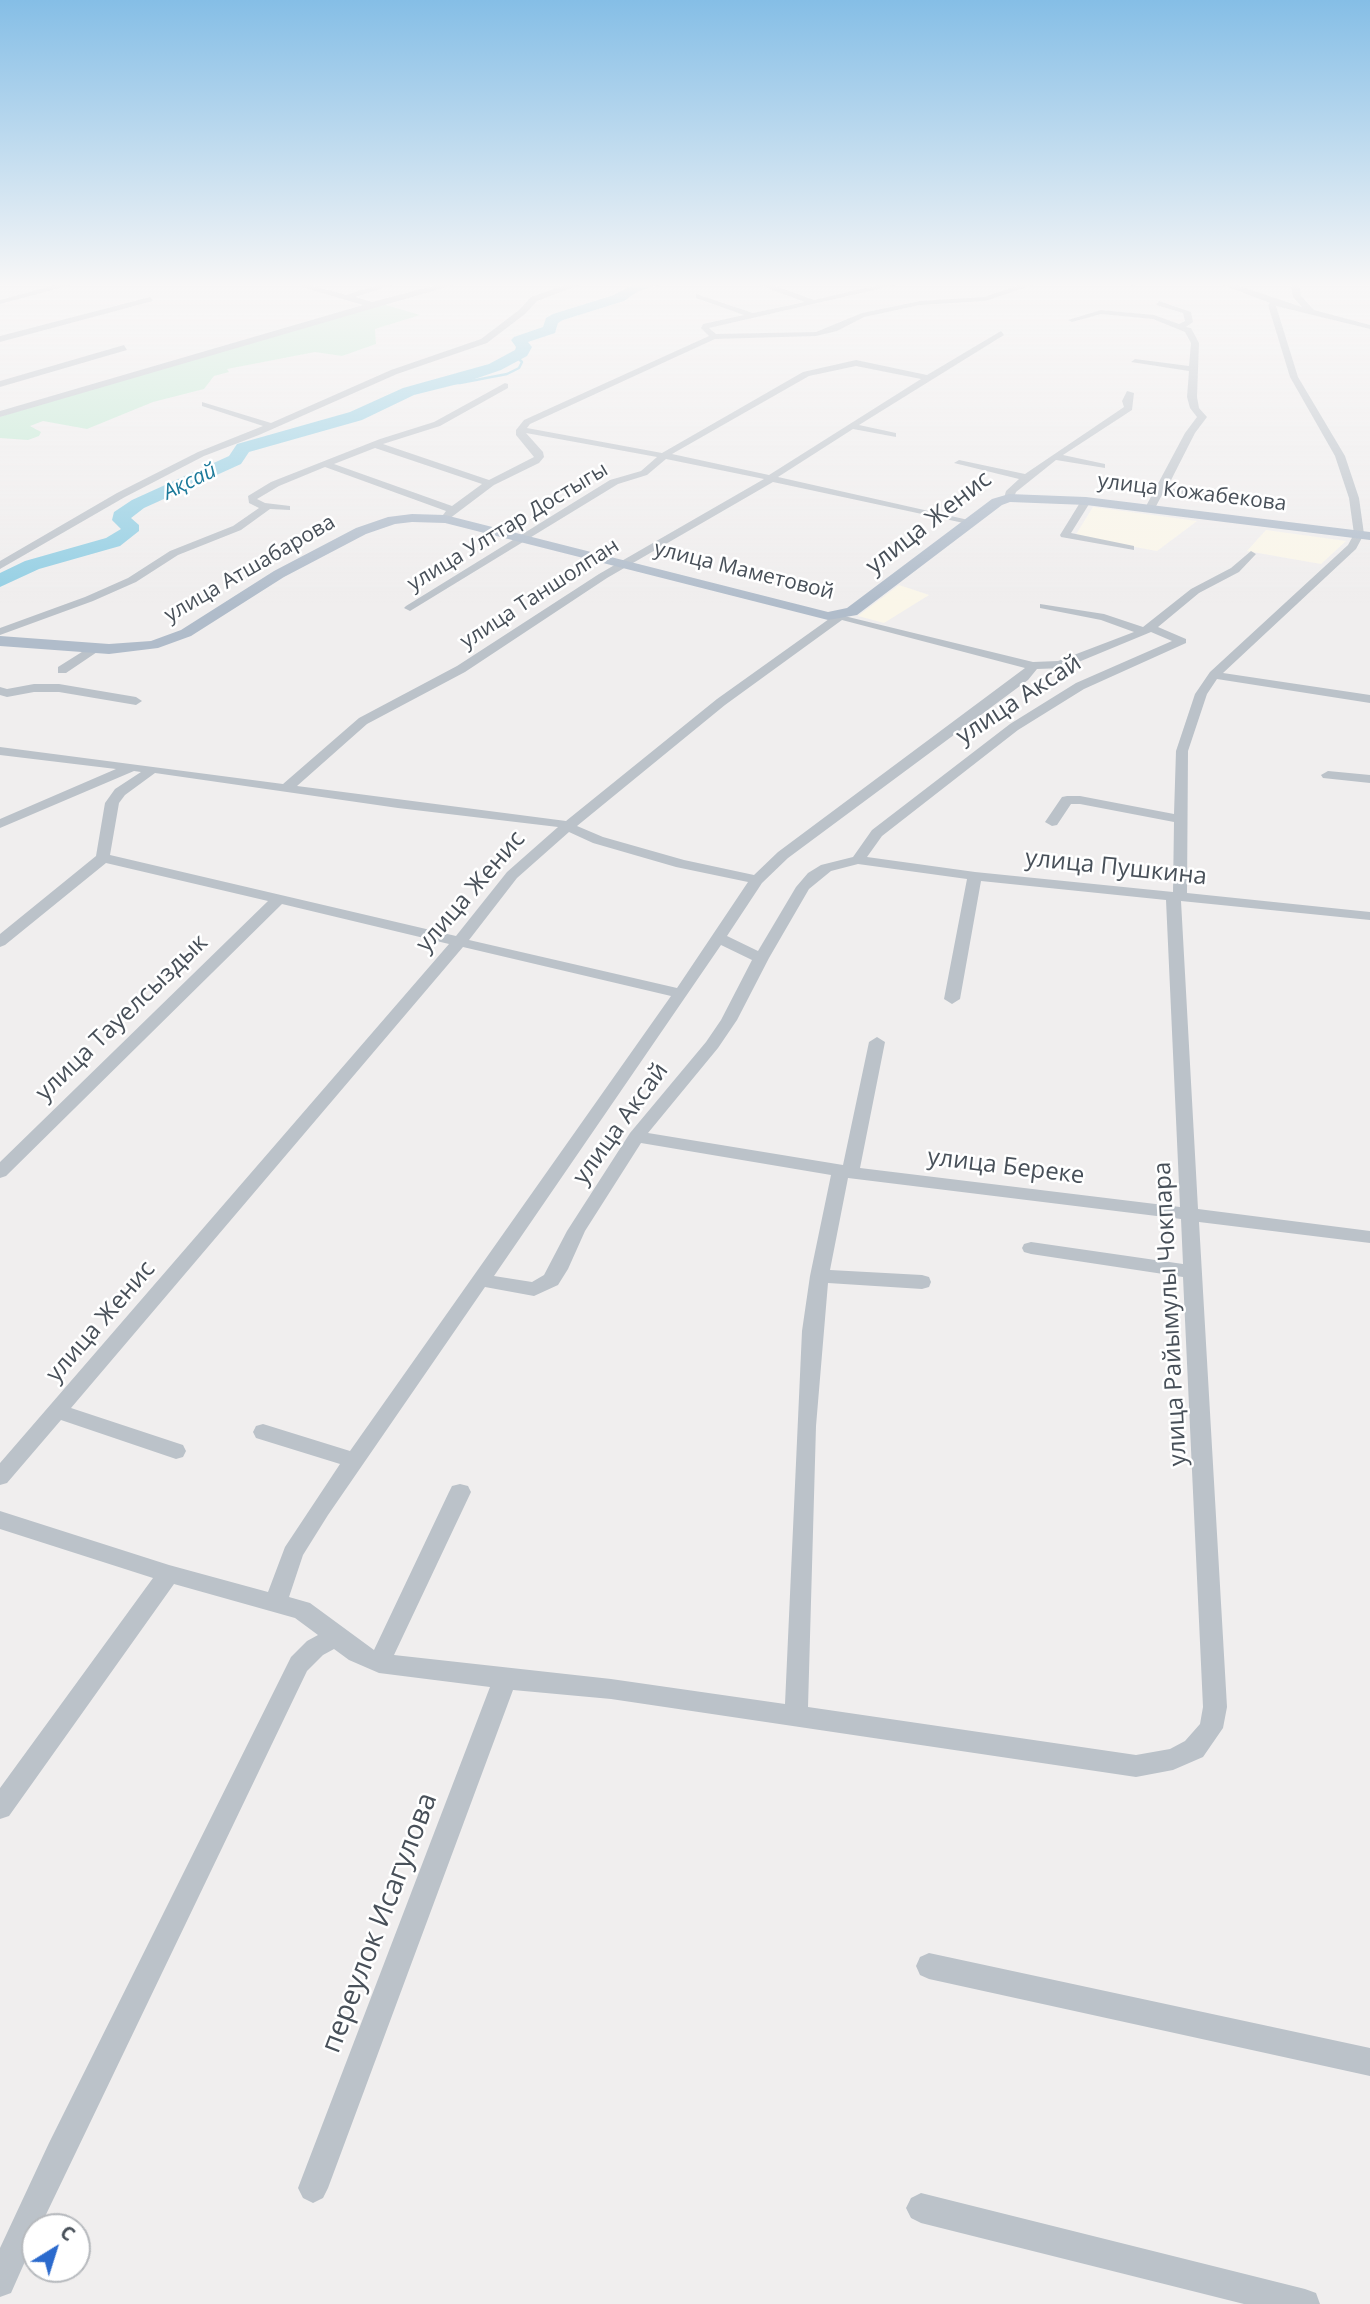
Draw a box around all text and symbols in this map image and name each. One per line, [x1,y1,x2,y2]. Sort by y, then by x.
street label: улица Улттар Достыгы [403,457,613,597]
water label: Ақсай [159,458,221,506]
street label: улица Женис [861,465,997,581]
street label: улица Кожабекова [1096,469,1288,517]
street label: улица Атшабарова [160,510,340,628]
street label: улица Таншолпан [456,533,624,655]
street label: улица Маметовой [651,536,837,606]
street label: улица Аксай [951,649,1087,751]
street label: улица Женис [411,825,531,959]
street label: улица Пушкина [1024,844,1208,892]
street label: улица Тауелсыздык [30,929,214,1107]
street label: улица Аксай [567,1058,675,1190]
street label: улица Береке [926,1143,1086,1191]
street label: улица Райымулы Чокпара [1149,1161,1193,1467]
street label: улица Женис [41,1255,161,1389]
street label: переулок Исагулова [315,1788,445,2058]
north arrow [21,2213,91,2283]
text: С [55,2219,80,2247]

